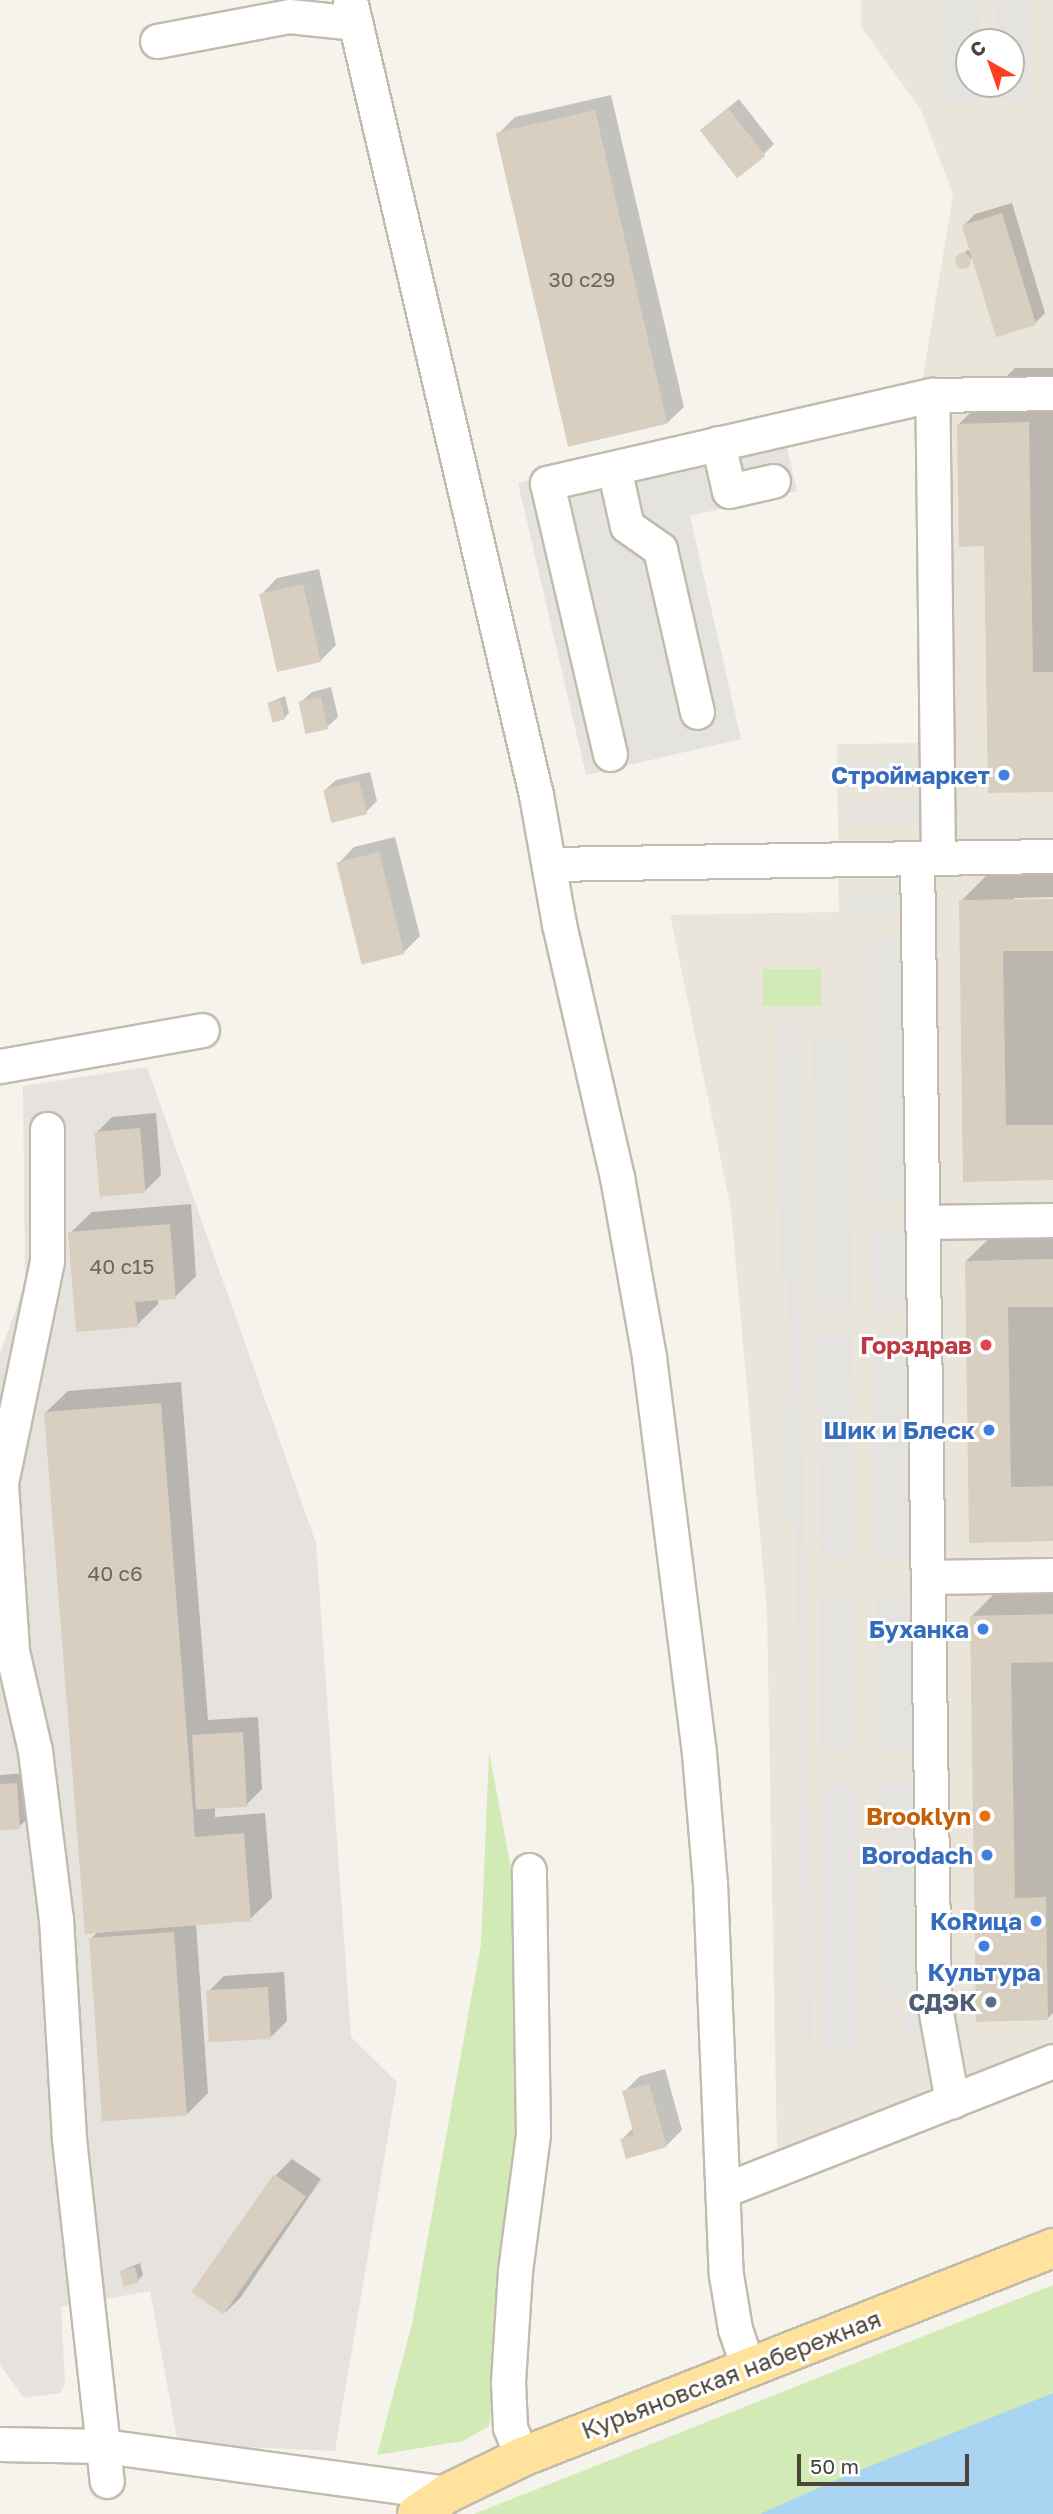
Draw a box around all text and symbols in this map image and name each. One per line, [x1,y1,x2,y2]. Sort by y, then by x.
north arrow [955,28,1025,98]
text: С [965,35,990,61]
house number: 30 с29 [549,266,615,292]
place label: Строймаркет [831,761,990,789]
marker: Строймаркет [996,767,1012,783]
house number: 40 с15 [90,1253,154,1279]
place label: Горздрав [860,1331,972,1359]
marker: Горздрав [978,1337,994,1353]
place label: Шик и Блеск [824,1416,975,1444]
marker: Шик и Блеск [981,1422,997,1438]
house number: 40 с6 [87,1560,143,1586]
place label: Буханка [869,1615,969,1643]
marker: Буханка [975,1621,991,1637]
place label: Brooklyn [866,1802,971,1830]
marker: Brooklyn [977,1808,993,1824]
place label: Borodach [861,1841,973,1869]
marker: Borodach [979,1847,995,1863]
place label: КоRица [930,1907,1022,1935]
marker: КоRица [1028,1913,1044,1929]
marker: Культура [976,1938,992,1954]
place label: Культура [927,1958,1041,1986]
place label: СДЭК [908,1988,977,2016]
marker: СДЭК [983,1994,999,2010]
street label: Курьяновская набережная [577,2303,885,2445]
scale bar [801,2440,972,2484]
text: 50 m [810,2453,859,2479]

